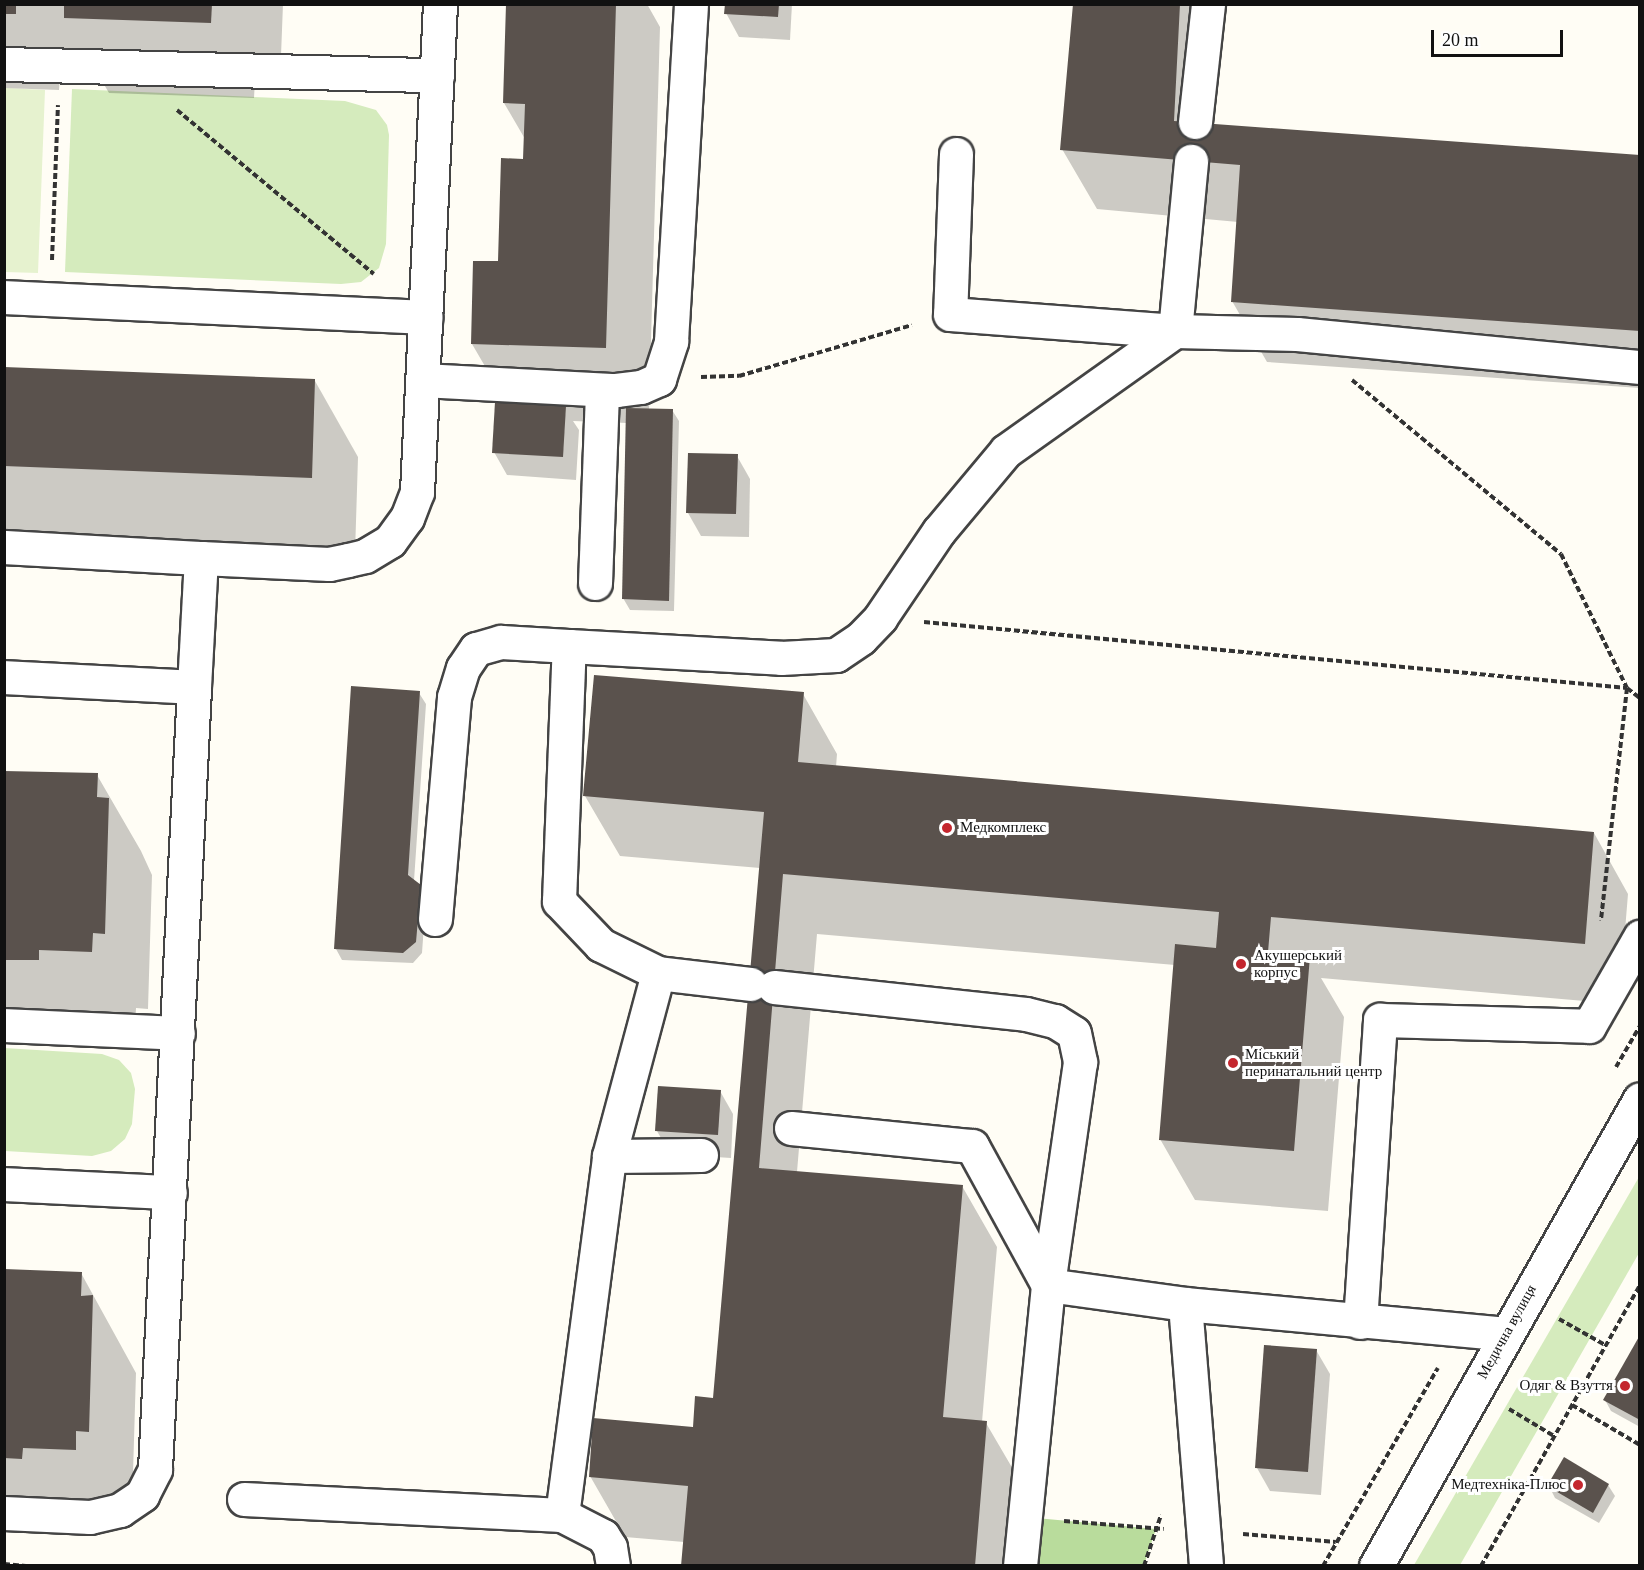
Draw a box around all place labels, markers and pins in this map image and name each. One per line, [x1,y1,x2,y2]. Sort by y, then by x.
marker: Медкомплекс [938,819,956,837]
place label: Медкомплекс [960,819,1046,837]
place label: Акушерський корпус [1254,946,1342,981]
marker: Акушерський корпус [1232,955,1250,973]
place label: Міський перинатальний центр [1245,1045,1382,1080]
marker: Міський перинатальний центр [1226,1056,1240,1070]
place label: Одяг & Взуття [1520,1377,1613,1395]
marker: Одяг & Взуття [1618,1379,1632,1393]
place label: Медтехніка-Плюс [1451,1476,1566,1494]
marker: Медтехніка-Плюс [1571,1478,1585,1492]

